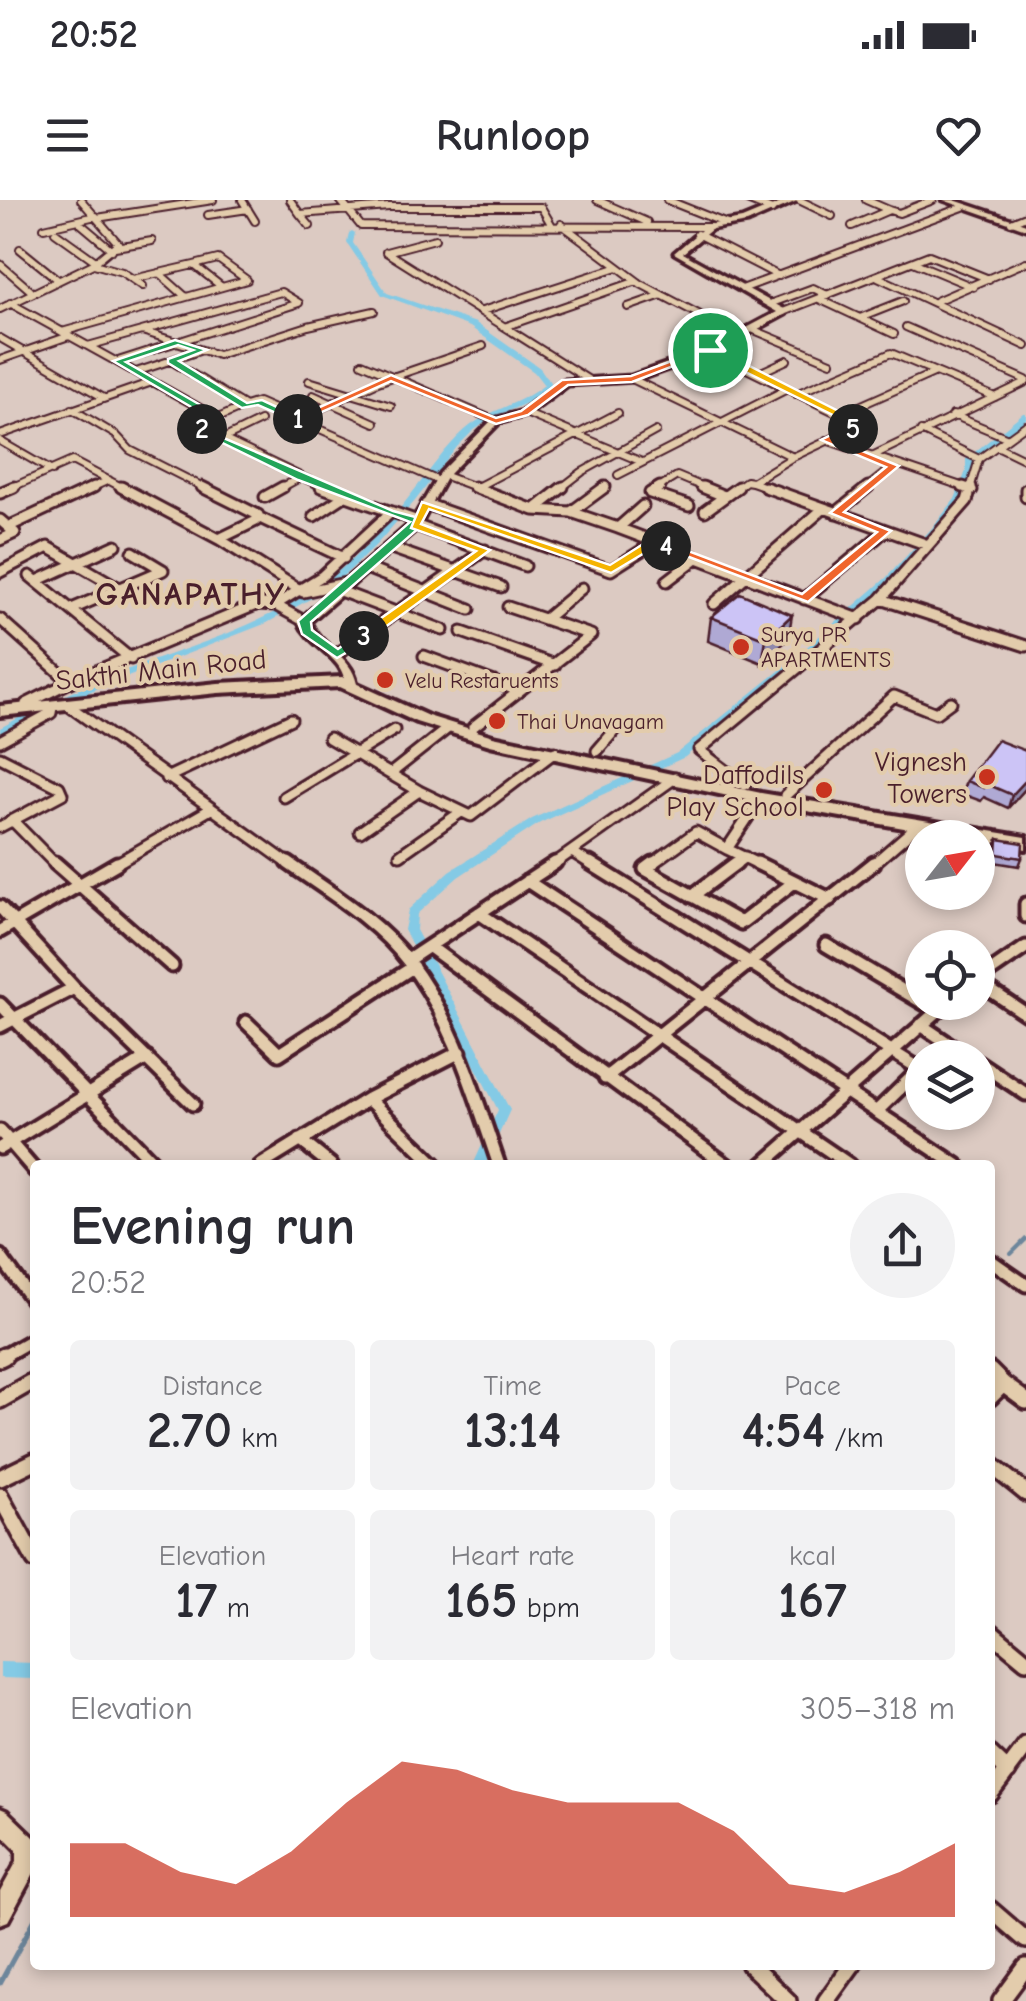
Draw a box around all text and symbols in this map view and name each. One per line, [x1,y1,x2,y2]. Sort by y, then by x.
text: 20:52 [50,13,138,57]
icon: menu [40,108,95,163]
icon: heart [931,108,986,163]
text: Runloop [436,109,590,161]
pin [668,308,753,393]
icon: arrive [683,323,738,378]
pin: 1 [273,394,323,444]
text: 1 [292,403,304,435]
pin: 2 [177,404,227,454]
pin: 5 [828,404,878,454]
text: 2 [195,413,209,445]
text: 5 [846,413,860,445]
pin: 4 [641,521,691,571]
text: 4 [659,530,673,562]
district label: GANAPATHY [96,576,286,613]
pin: 3 [339,611,389,661]
text: 3 [357,620,371,652]
place label: Surya PR APARTMENTS [761,622,891,673]
marker: Surya PR APARTMENTS [730,636,752,658]
street label: Sakthi Main Road [54,643,268,697]
place label: Velu Restaruents [405,668,559,694]
marker: Velu Restaruents [374,669,396,691]
place label: Thai Unavagam [517,709,664,735]
marker: Thai Unavagam [486,710,508,732]
place label: Vignesh Towers [875,746,967,810]
place label: Daffodils Play School [666,759,804,823]
marker: Vignesh Towers [976,766,998,788]
marker: Daffodils Play School [813,779,835,801]
north arrow [905,820,995,910]
map controls [905,820,995,1130]
button: locate [905,930,995,1020]
button: layers [905,1040,995,1130]
button: share [850,1193,955,1298]
text: Evening run [70,1194,355,1258]
text: 20:52 [70,1264,146,1301]
text: Distance [162,1370,263,1402]
text: Time [483,1370,542,1402]
text: Pace [784,1370,841,1402]
text: 2.70 [147,1402,232,1460]
text: 13:14 [464,1402,561,1460]
text: 4:54 [741,1402,825,1460]
text: km [232,1422,278,1454]
text: /km [825,1422,884,1454]
text: Elevation [159,1540,266,1572]
text: Heart rate [451,1540,574,1572]
text: kcal [789,1540,836,1572]
text: 17 [175,1572,217,1630]
text: 165 [445,1572,518,1630]
text: 167 [778,1572,847,1630]
text: m [217,1592,250,1624]
text: bpm [518,1592,580,1624]
text: Elevation [70,1690,193,1727]
text: 305–318 m [800,1690,955,1727]

